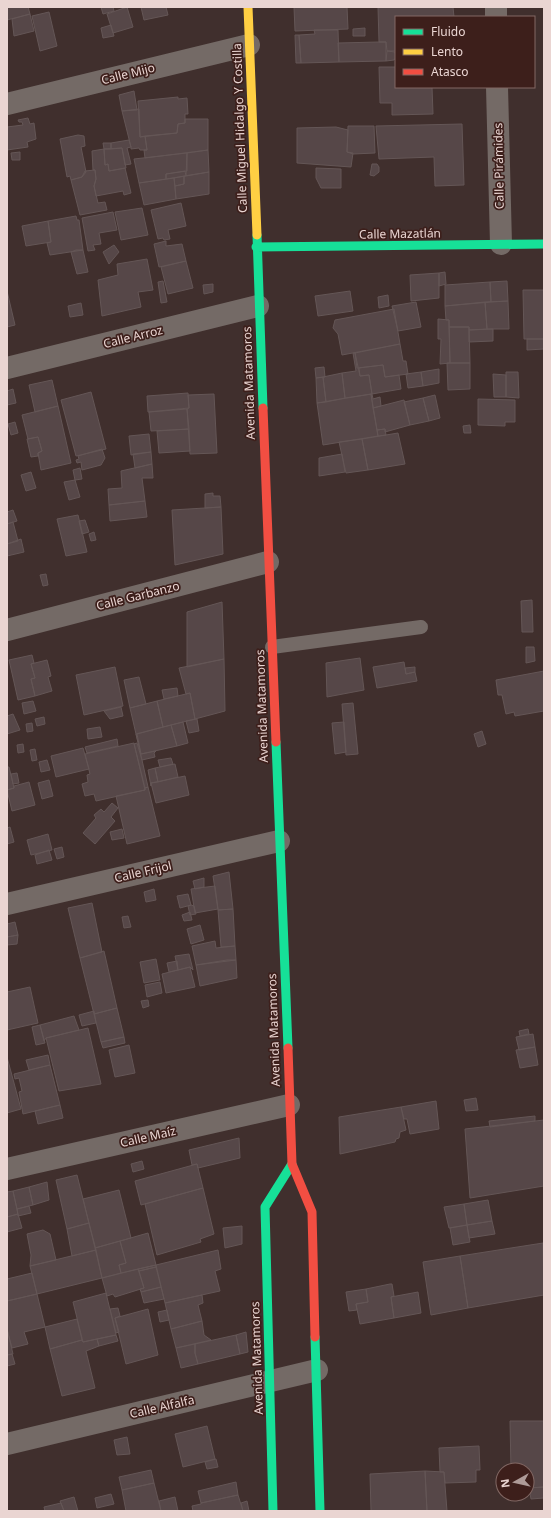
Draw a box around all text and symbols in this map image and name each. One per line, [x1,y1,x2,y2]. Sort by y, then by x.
legend [395,16,535,88]
text: Fluido [431,23,465,40]
street label: Calle Miguel Hidalgo Y Costilla [228,43,251,213]
text: Lento [431,43,463,60]
street label: Calle Mijo [99,59,156,88]
text: Atasco [431,63,469,80]
street label: Calle Pirámides [489,122,508,209]
street label: Calle Mazatlán [359,224,441,243]
street label: Calle Arroz [101,321,165,352]
street label: Avenida Matamoros [238,326,259,440]
street label: Calle Garbanzo [94,577,181,614]
street label: Avenida Matamoros [251,649,272,763]
street label: Calle Frijol [113,857,173,886]
street label: Avenida Matamoros [263,973,284,1087]
street label: Calle Maíz [118,1122,178,1151]
street label: Avenida Matamoros [246,1301,267,1415]
street label: Calle Alfalfa [128,1391,196,1422]
north arrow [495,1462,535,1502]
text: N [497,1478,513,1489]

